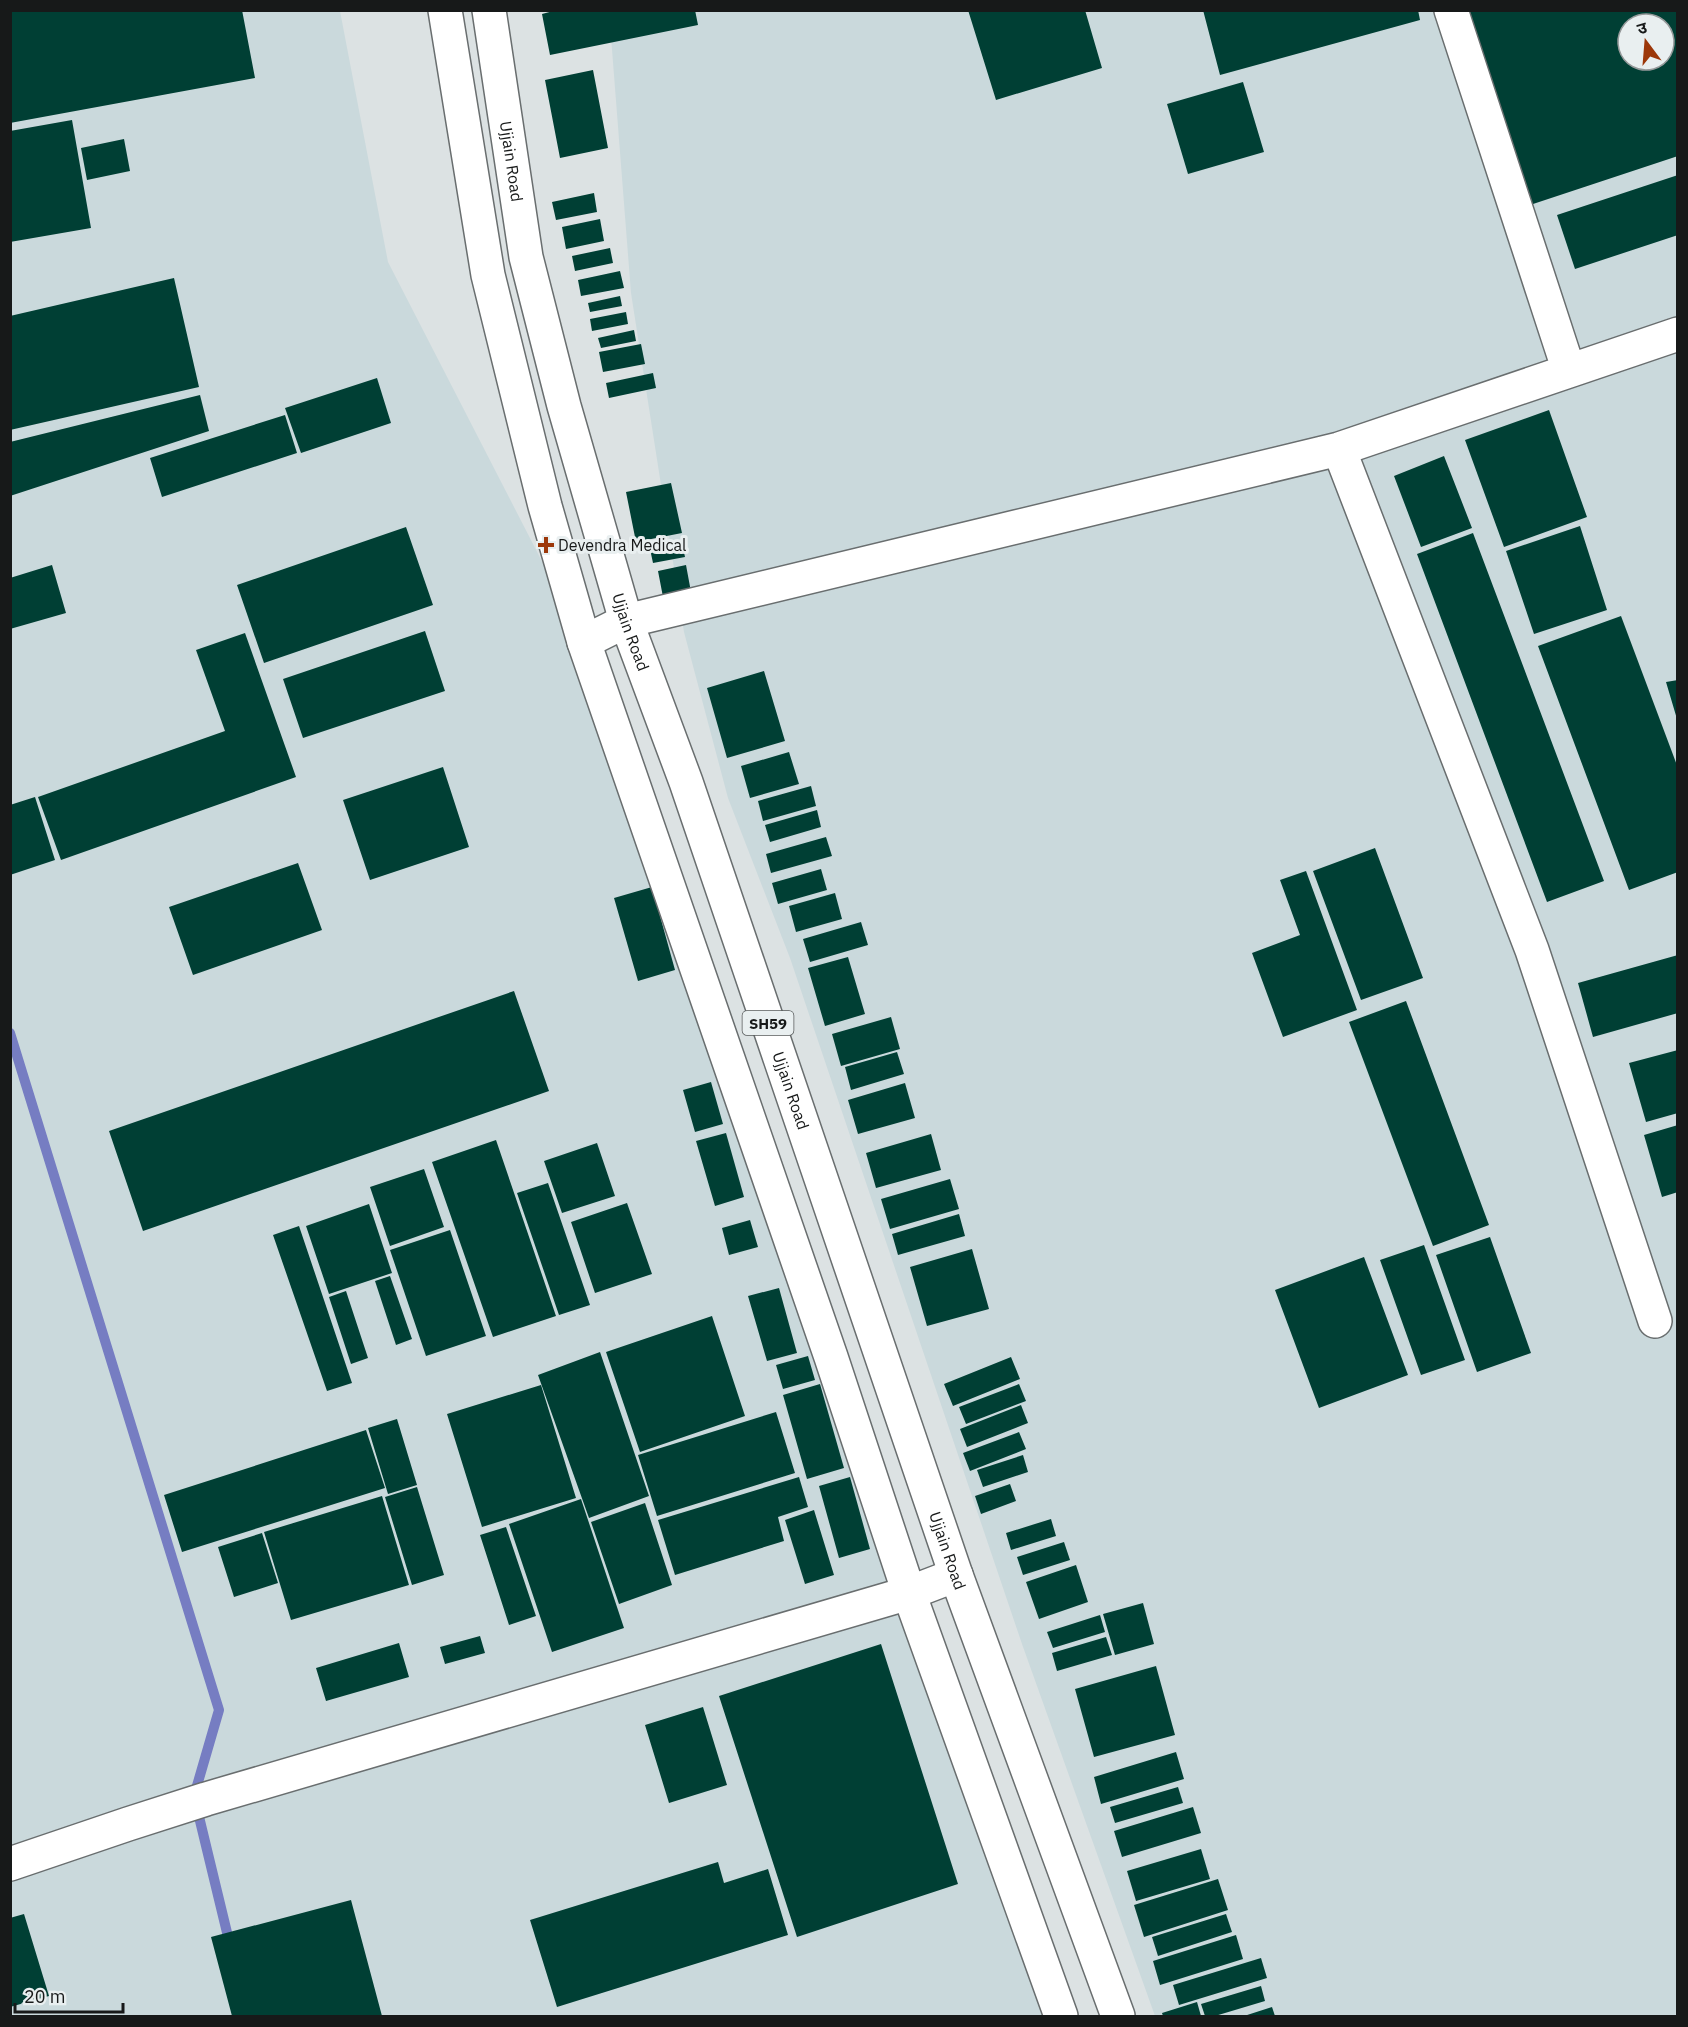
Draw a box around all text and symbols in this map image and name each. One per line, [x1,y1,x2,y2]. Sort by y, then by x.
north arrow [1616,12,1676,72]
text: उ [1635,17,1650,38]
street label: Ujjain Road [496,120,528,203]
place label: Devendra Medical [558,535,686,555]
marker: Devendra Medical [539,538,553,552]
street label: Ujjain Road [608,591,654,673]
road number: SH59 [742,1011,794,1035]
street label: Ujjain Road [768,1049,814,1132]
street label: Ujjain Road [925,1509,970,1592]
scale bar [15,1976,123,2014]
text: 20 m [24,1985,66,2008]

